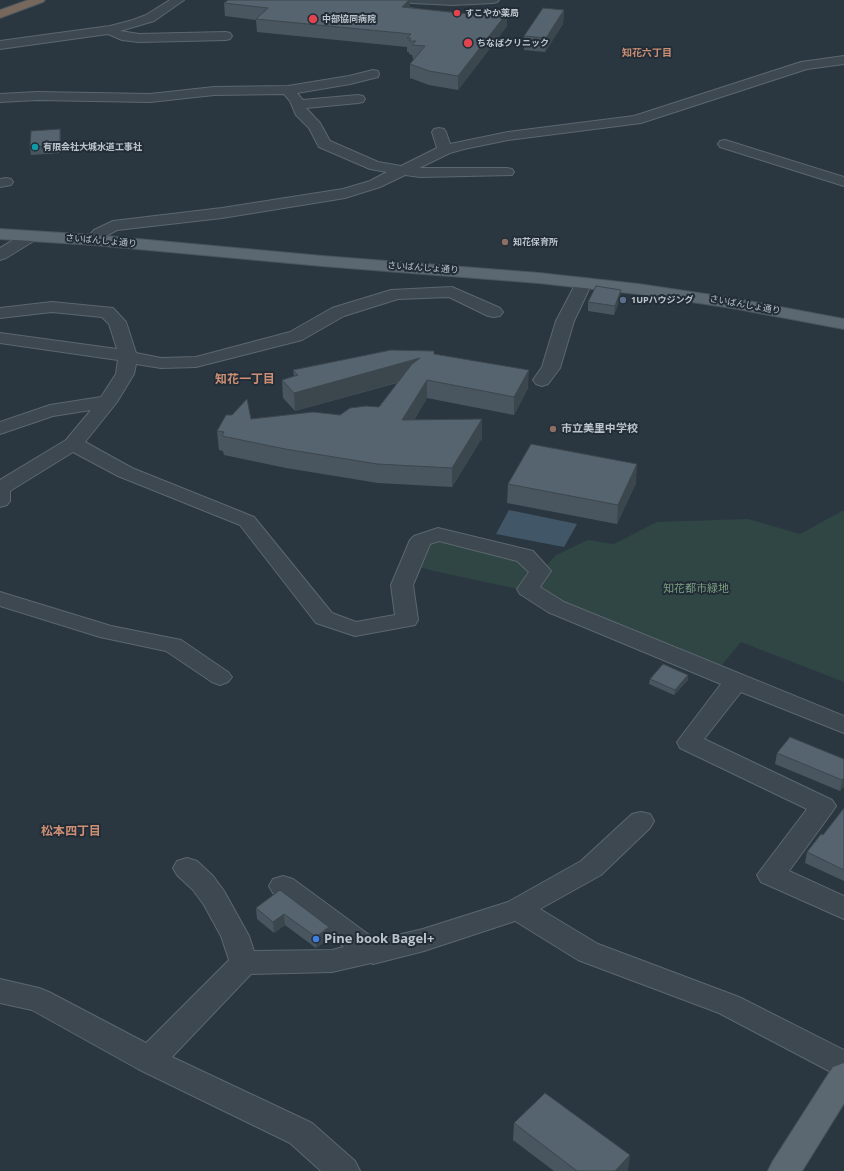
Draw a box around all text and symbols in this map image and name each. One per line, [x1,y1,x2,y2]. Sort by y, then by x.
marker: すこやか薬局 [452,8,462,18]
place label: すこやか薬局 [465,8,519,18]
marker: 中部協同病院 [307,13,319,25]
place label: 中部協同病院 [322,14,376,24]
marker: ちなばクリニック [462,37,474,49]
place label: ちなばクリニック [477,38,549,48]
district label: 知花六丁目 [622,47,672,59]
marker: 有限会社大城水道工事社 [30,142,40,152]
place label: 有限会社大城水道工事社 [43,142,142,152]
street label: さいばんしょ通り [65,232,137,250]
marker: 知花保育所 [500,237,510,247]
place label: 知花保育所 [513,237,558,247]
street label: さいばんしょ通り [387,260,459,276]
street label: さいばんしょ通り [709,293,781,317]
marker: 1UPハウジング [618,295,628,305]
place label: 1UPハウジング [631,295,694,305]
district label: 知花一丁目 [215,373,275,387]
place label: 市立美里中学校 [561,422,638,436]
marker: 市立美里中学校 [548,424,558,434]
park label: 知花都市緑地 [663,582,729,596]
district label: 松本四丁目 [41,825,101,839]
place label: Pine book Bagel+ [324,931,435,947]
marker: Pine book Bagel+ [311,934,321,944]

